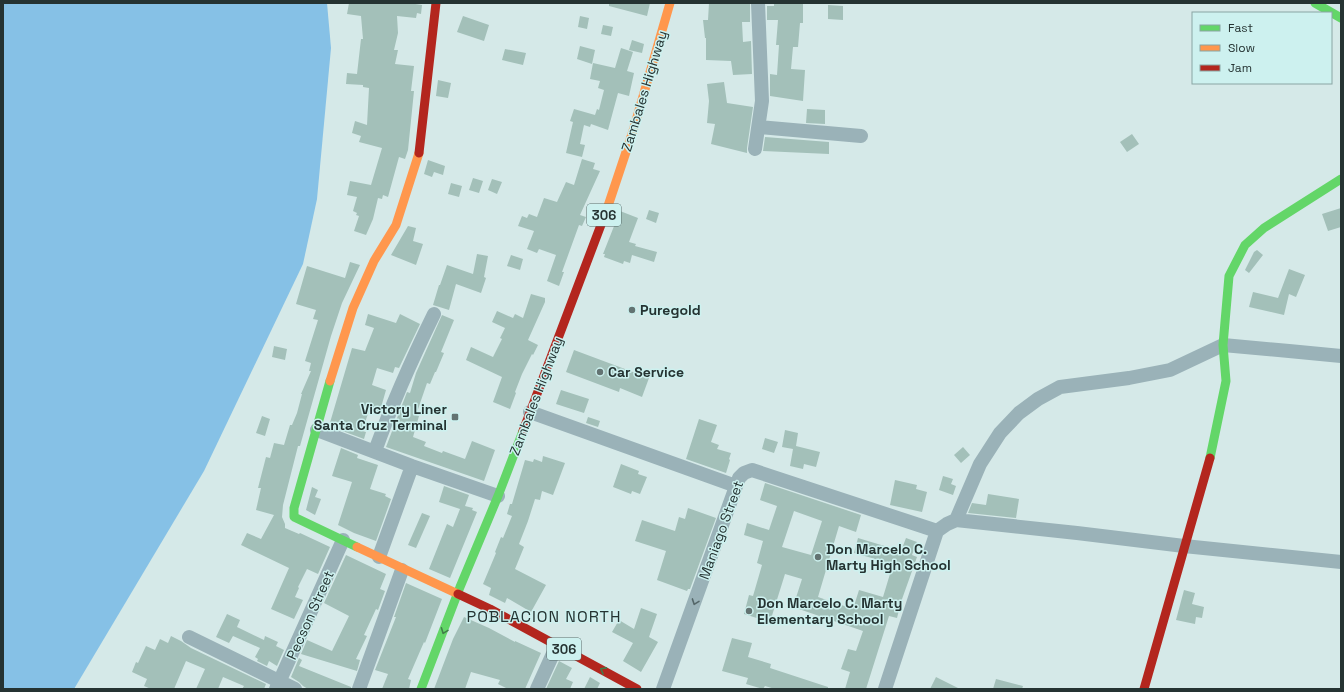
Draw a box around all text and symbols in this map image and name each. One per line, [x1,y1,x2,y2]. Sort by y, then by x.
legend [1192,12,1332,84]
text: Fast [1228,20,1253,36]
street label: Zambales Highway [617,28,671,154]
text: Slow [1228,40,1255,56]
text: Jam [1228,60,1252,76]
road number: 306 [587,204,621,226]
place label: Puregold [640,301,701,319]
marker: Puregold [627,305,637,315]
street label: Zambales Highway [505,334,567,458]
place label: Car Service [608,363,684,381]
marker: Car Service [595,367,605,377]
place label: Victory Liner Santa Cruz Terminal [314,400,447,434]
marker: Victory Liner Santa Cruz Terminal [450,412,460,422]
street label: Maniago Street [695,478,747,582]
place label: Don Marcelo C. Marty High School [826,540,951,574]
marker: Don Marcelo C. Marty High School [813,552,823,562]
street label: Pecson Street [282,568,338,662]
place label: Don Marcelo C. Marty Elementary School [757,594,902,628]
one-way arrow [691,598,700,605]
district label: POBLACION NORTH [467,606,621,627]
marker: Don Marcelo C. Marty Elementary School [744,606,754,616]
one-way arrow [440,627,448,634]
road number: 306 [547,638,581,660]
one-way arrow [600,668,607,675]

